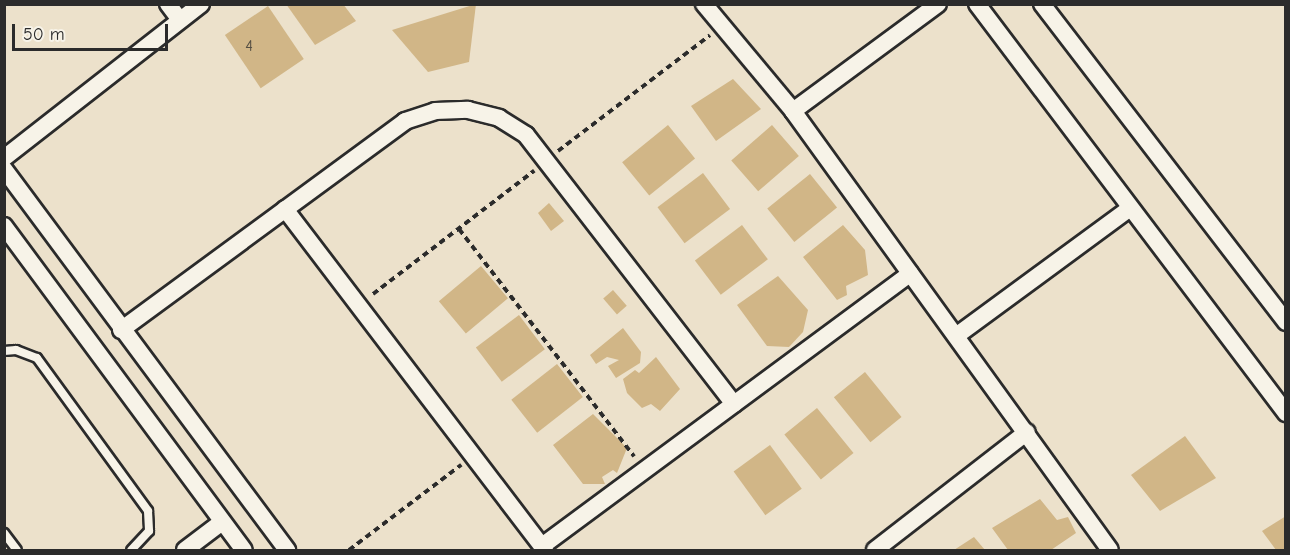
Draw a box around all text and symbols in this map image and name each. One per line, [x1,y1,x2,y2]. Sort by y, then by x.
scale bar [15,12,171,50]
text: 50 m [23,24,65,45]
house number: 4 [245,36,253,56]

